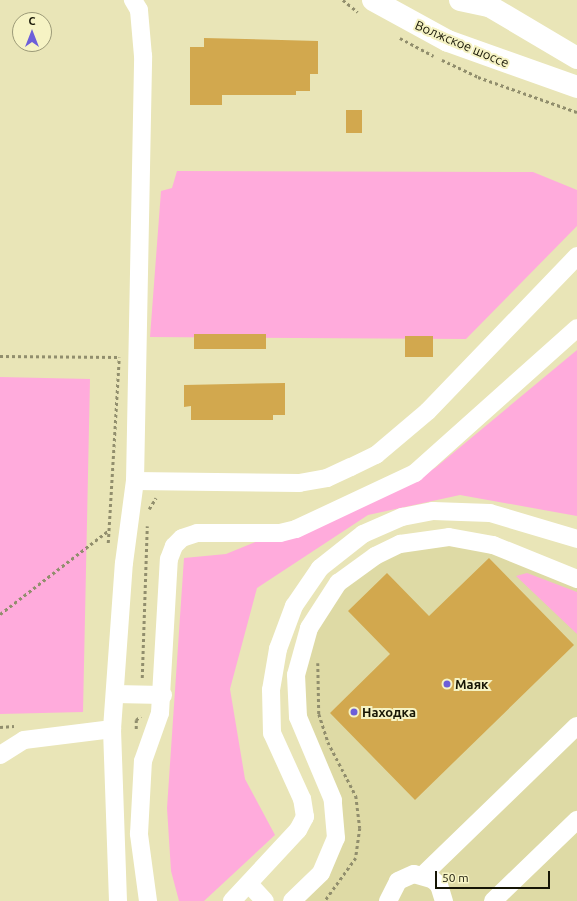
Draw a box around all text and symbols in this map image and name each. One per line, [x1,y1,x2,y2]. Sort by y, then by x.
north arrow [12,12,52,52]
text: С [28,15,36,27]
street label: Волжское шоссе [413,17,511,71]
place label: Маяк [455,676,488,692]
marker: Маяк [442,679,452,689]
place label: Находка [362,704,416,720]
marker: Находка [349,707,359,717]
scale bar [437,863,552,889]
text: 50 m [442,871,469,884]

